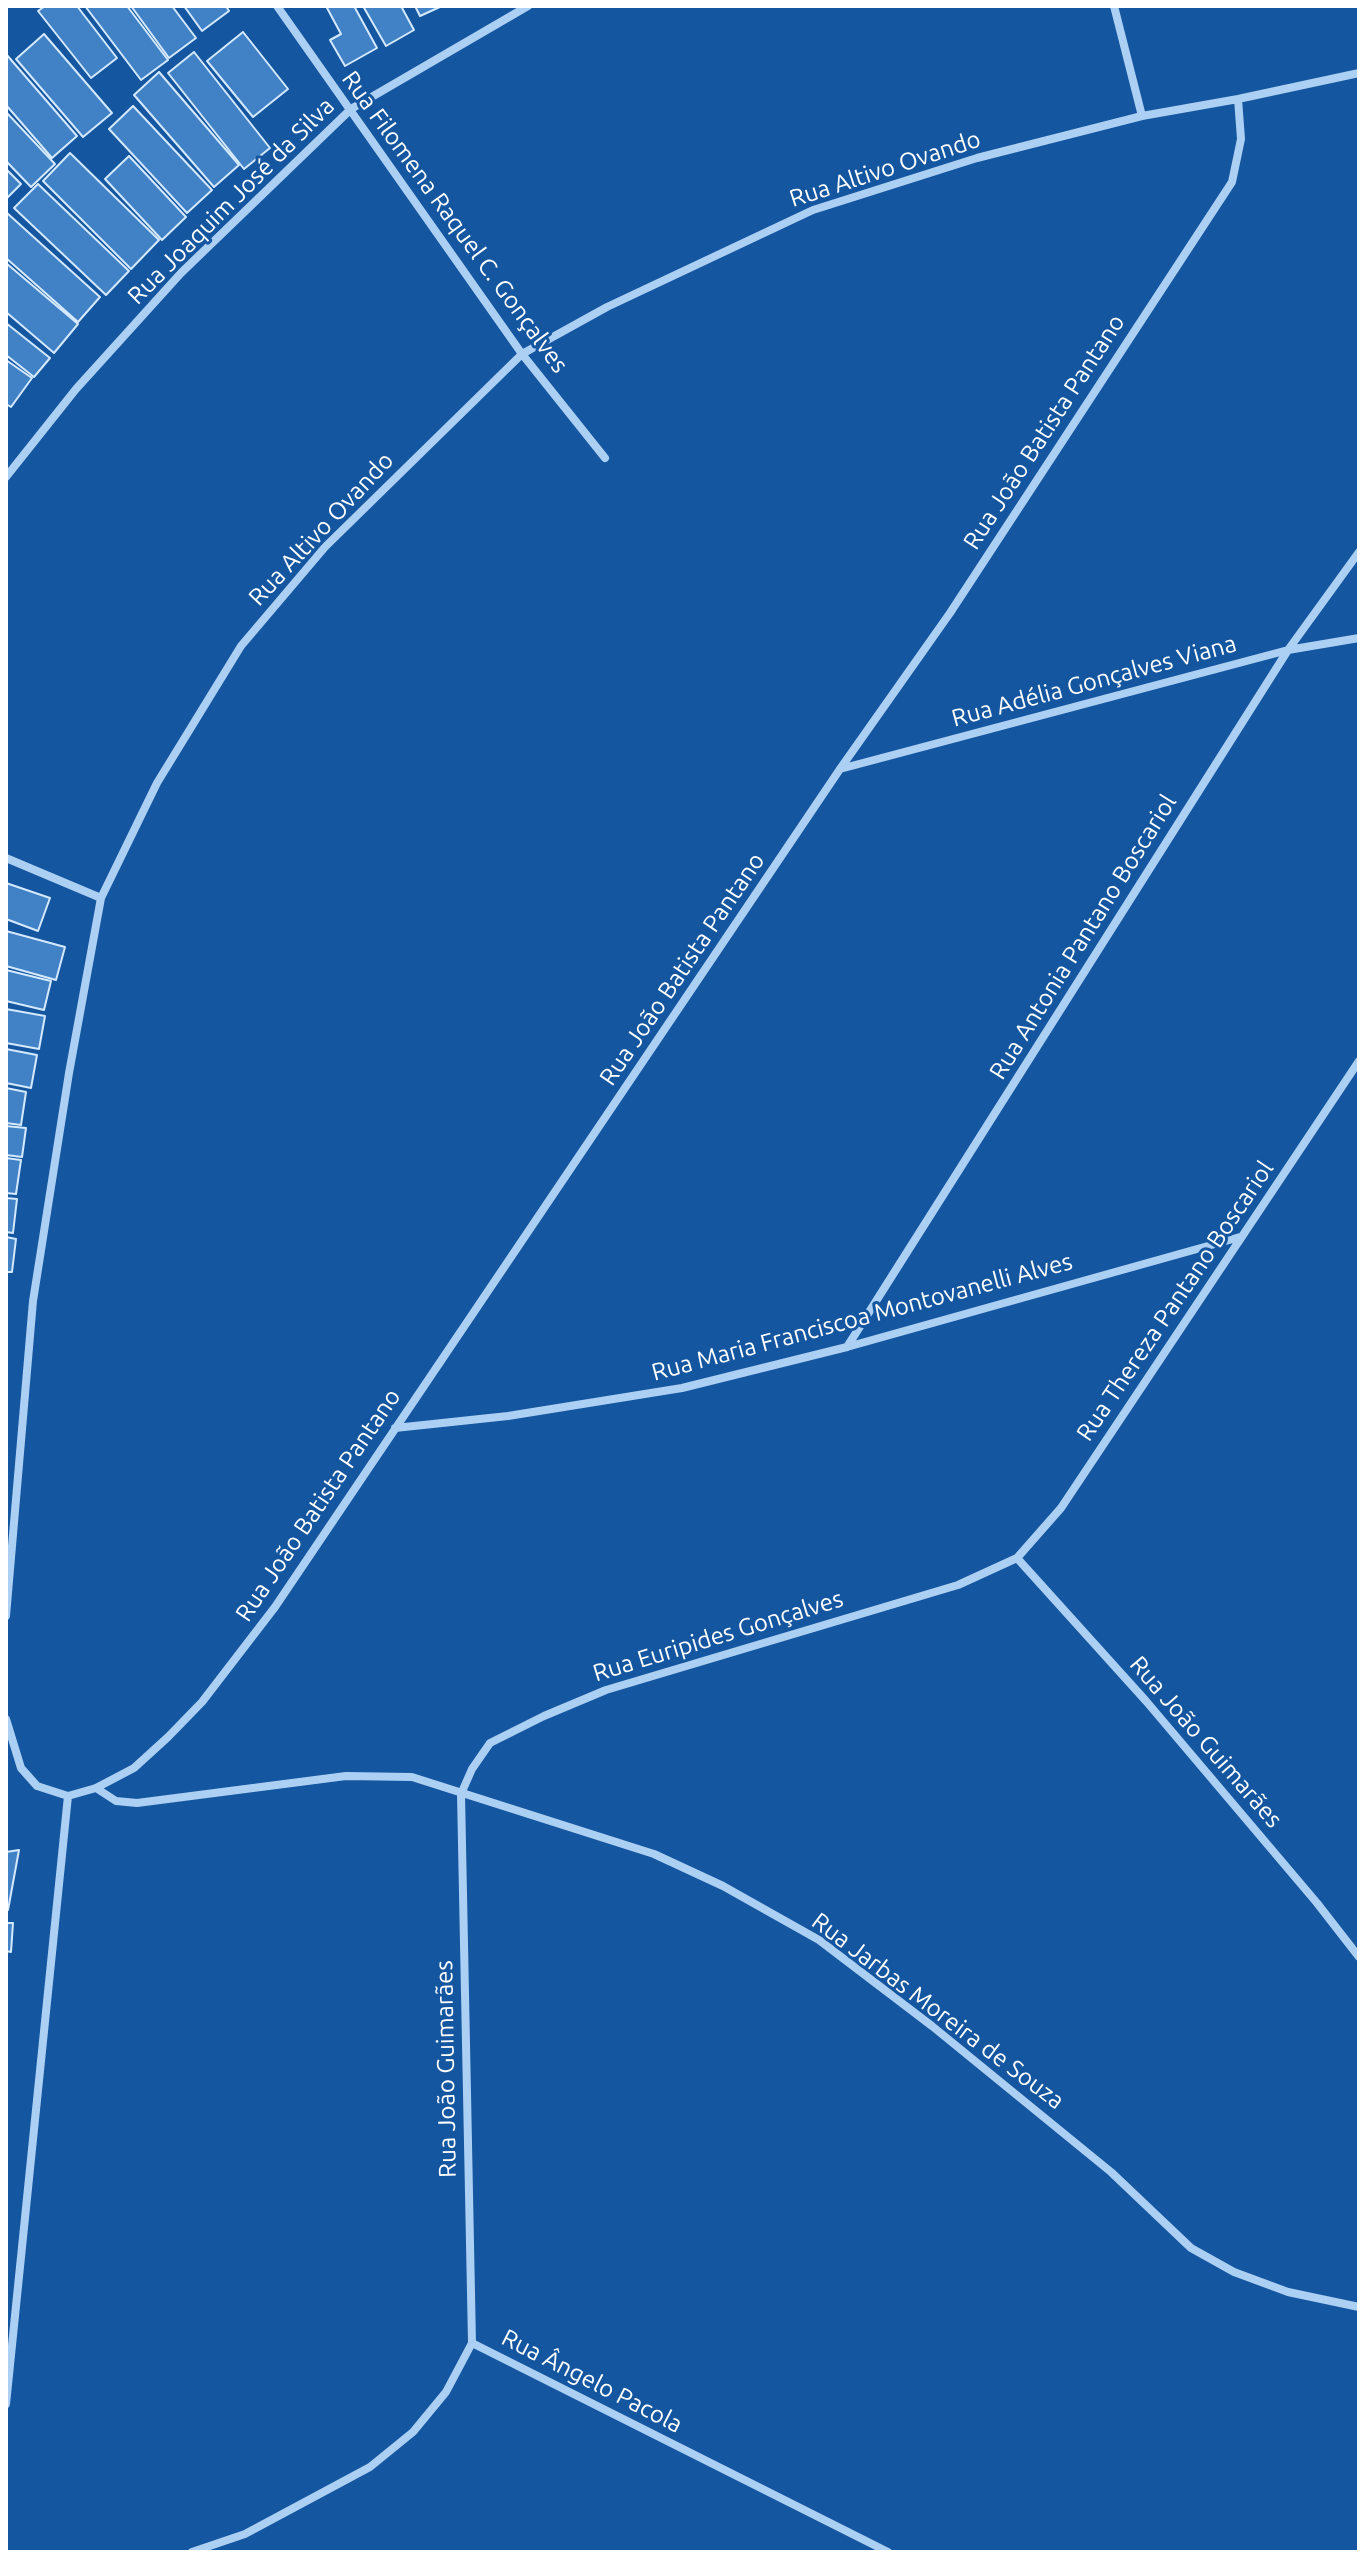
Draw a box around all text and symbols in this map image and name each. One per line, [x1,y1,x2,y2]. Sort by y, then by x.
street label: Rua Filomena Raquel C. Gonçalves [336,65,574,379]
street label: Rua Joaquim José da Silva [122,92,340,310]
street label: Rua Altivo Ovando [786,125,984,213]
street label: Rua João Batista Pantano [957,309,1131,555]
street label: Rua Altivo Ovando [243,446,399,612]
street label: Rua Adélia Gonçalves Viana [948,629,1240,733]
street label: Rua Antonia Pantano Boscariol [983,789,1183,1085]
street label: Rua João Batista Pantano [593,847,771,1091]
street label: Rua Thereza Pantano Boscariol [1070,1156,1280,1446]
street label: Rua Maria Franciscoa Montovanelli Alves [649,1247,1075,1387]
street label: Rua João Batista Pantano [229,1383,407,1627]
street label: Rua Euripides Gonçalves [589,1584,847,1688]
street label: Rua João Guimarães [1124,1650,1288,1834]
street label: Rua Jarbas Moreira de Souza [806,1907,1070,2115]
street label: Rua João Guimarães [430,1960,462,2178]
street label: Rua Ângelo Pacola [497,2323,687,2439]

